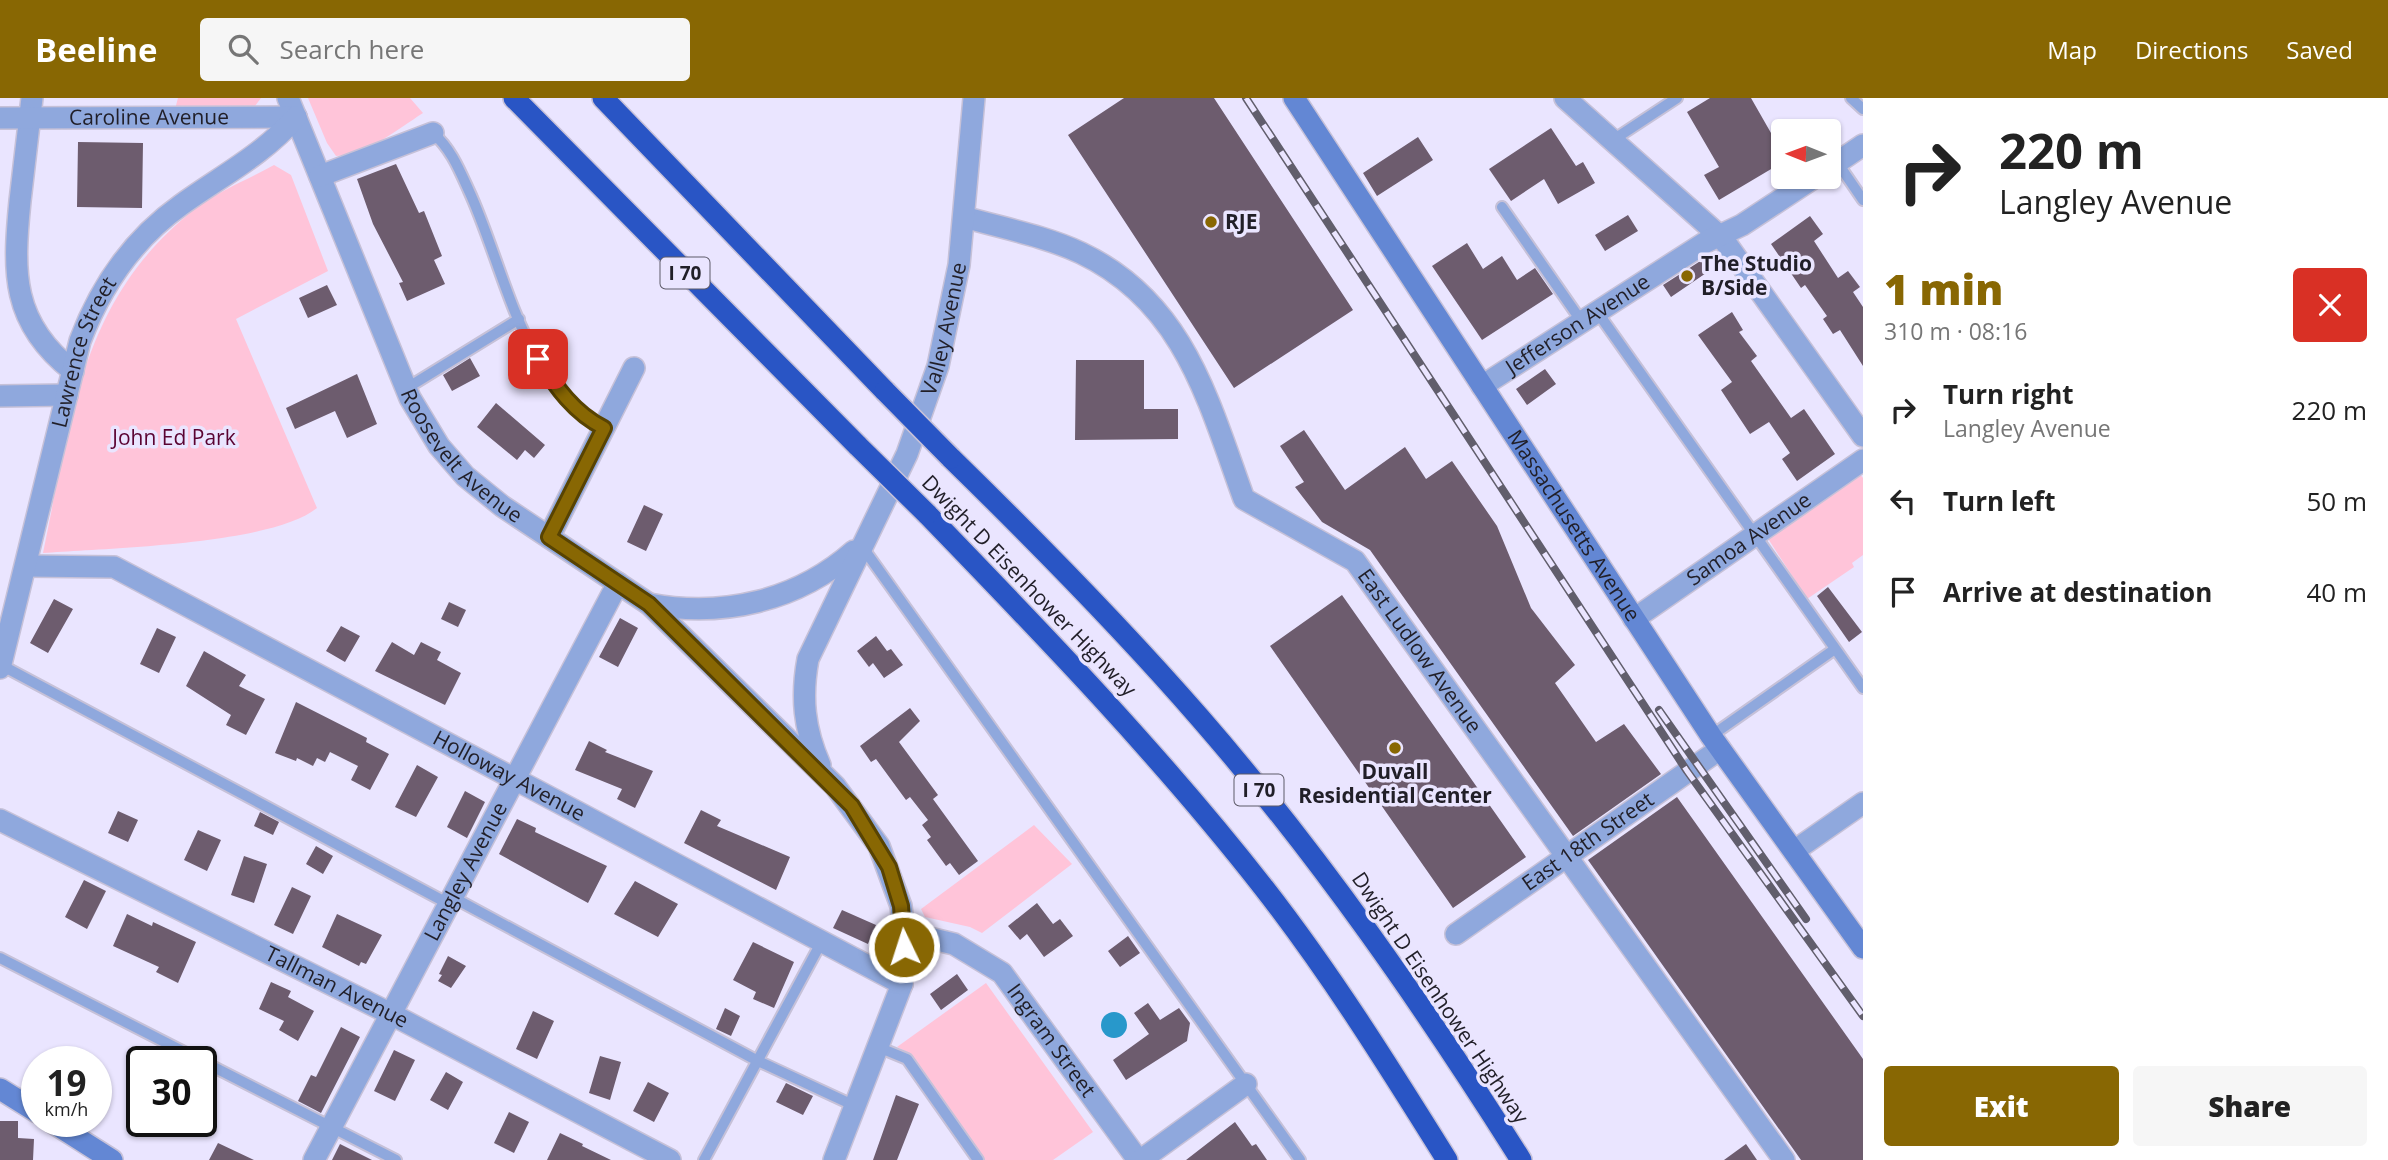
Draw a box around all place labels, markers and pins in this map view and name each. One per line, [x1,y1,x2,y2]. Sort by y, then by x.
place label: RJE [1225,207,1258,235]
marker: RJE [1203,214,1219,230]
place label: The Studio B/Side [1701,249,1812,301]
marker: The Studio B/Side [1679,268,1695,284]
pin [508,329,568,389]
marker: Duvall Residential Center [1387,740,1403,756]
place label: Duvall Residential Center [1298,757,1492,809]

